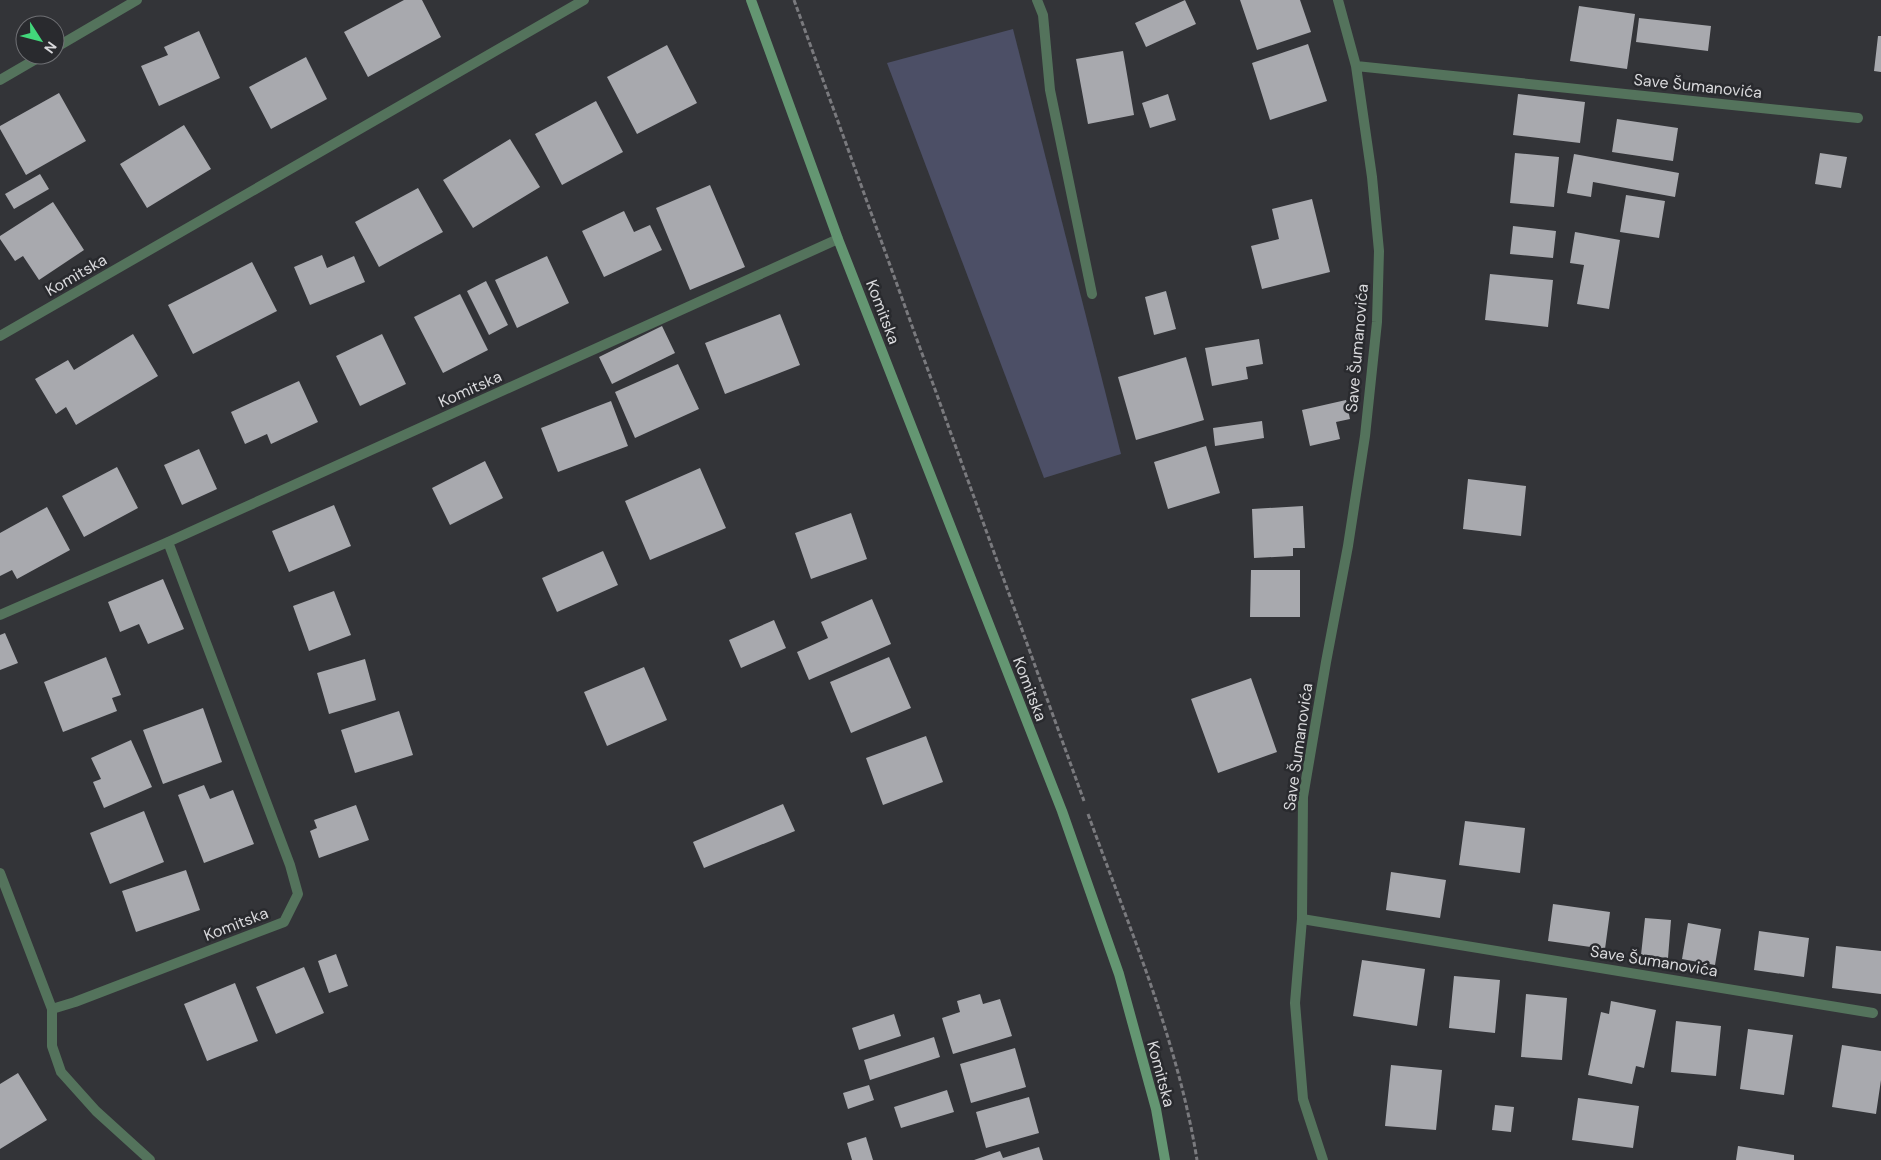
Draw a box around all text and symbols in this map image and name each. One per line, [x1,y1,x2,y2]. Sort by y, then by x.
north arrow [15,15,65,65]
text: N [40,38,61,57]
street label: Save Šumanovića [1633,69,1763,103]
street label: Komitska [42,249,110,301]
street label: Komitska [861,277,905,347]
street label: Save Šumanovića [1341,283,1373,413]
street label: Komitska [435,366,505,412]
street label: Komitska [1008,654,1052,724]
street label: Save Šumanovića [1279,682,1317,812]
street label: Komitska [201,902,271,946]
street label: Save Šumanovića [1589,941,1719,981]
street label: Komitska [1142,1039,1180,1109]

